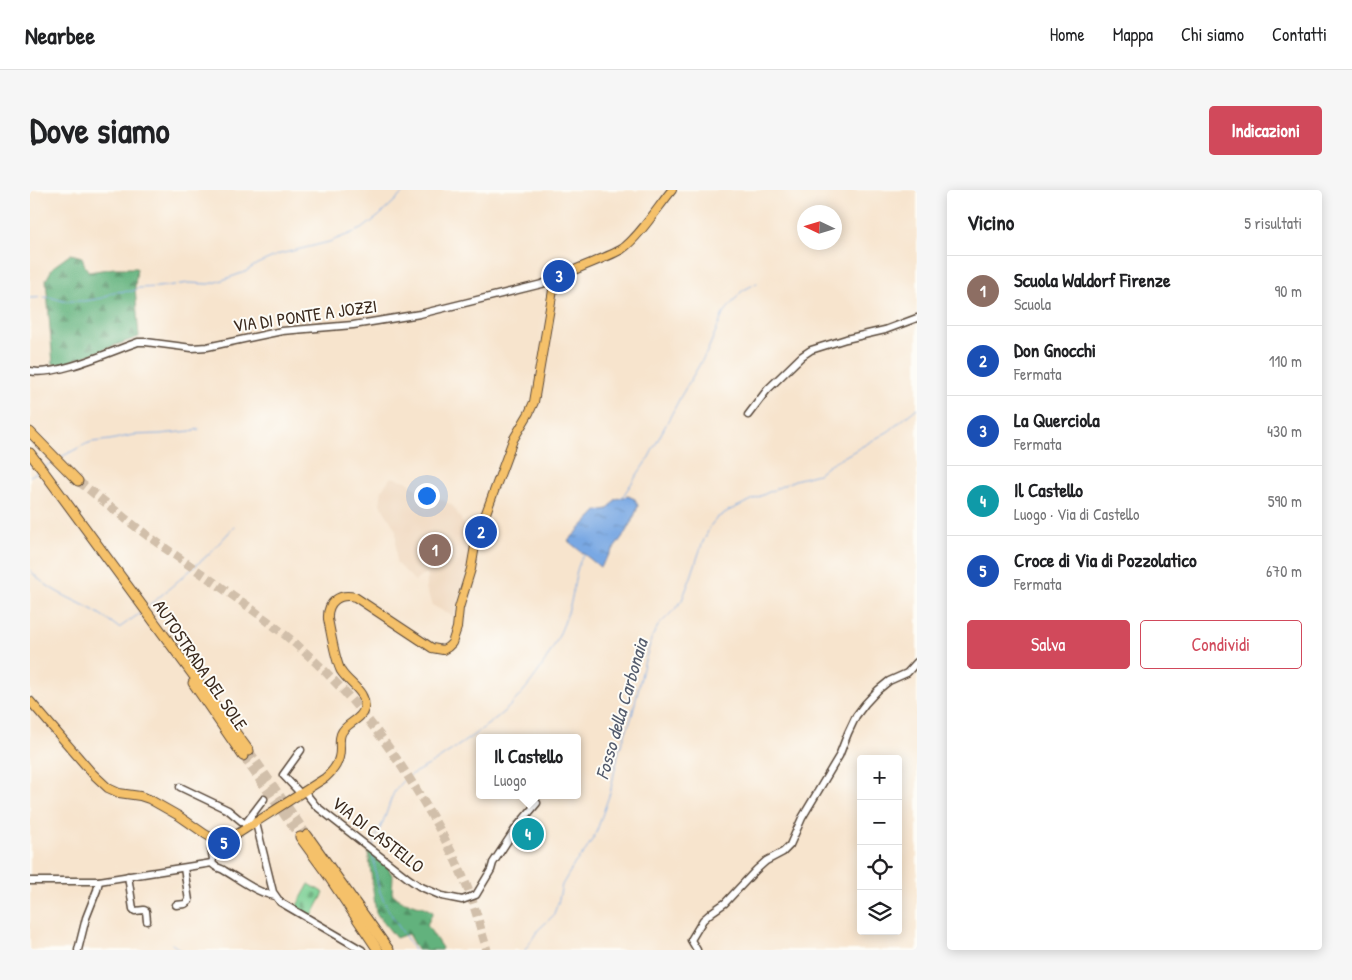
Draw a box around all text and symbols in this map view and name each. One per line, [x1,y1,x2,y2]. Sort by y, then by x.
text: Nearbee [25,19,95,51]
text: Home [1050,22,1085,47]
text: Mappa [1113,22,1153,47]
text: Chi siamo [1181,22,1244,47]
text: Contatti [1272,22,1327,47]
button: Indicazioni [1209,106,1322,155]
text: Dove siamo [30,107,170,154]
north arrow [797,205,842,250]
text: Vicino [967,208,1014,237]
text: 5 risultati [1244,212,1302,234]
pin: 3 [543,257,575,295]
text: Scuola Waldorf Firenze [1014,267,1171,293]
text: 1 [980,280,986,302]
text: 90 m [1274,280,1302,302]
street label: VIA DI PONTE A JOZZI [231,293,378,338]
text: Scuola [1014,293,1051,315]
text: Don Gnocchi [1014,337,1096,363]
text: 2 [979,350,987,372]
text: 110 m [1269,350,1302,372]
text: Fermata [1014,363,1061,385]
text: La Querciola [1014,407,1100,433]
text: 3 [979,420,987,442]
text: 430 m [1267,420,1302,442]
text: Fermata [1014,433,1061,455]
text: Il Castello [1014,477,1083,503]
your location [414,483,440,509]
text: 4 [980,490,986,512]
text: 590 m [1268,490,1302,512]
text: Luogo · Via di Castello [1014,503,1139,525]
pin: 2 [465,513,497,551]
pin: 1 [419,531,451,569]
text: Croce di Via di Pozzolatico [1014,547,1197,573]
text: 5 [980,560,986,582]
text: 670 m [1266,560,1302,582]
text: Fermata [1014,573,1061,595]
street label: AUTOSTRADA DEL SOLE [147,595,253,735]
button: Salva [967,620,1130,669]
button: Condividi [1140,620,1302,669]
water label: Fosso della Carbonaia [589,633,654,782]
popup [476,734,581,799]
text: Il Castello [494,743,563,769]
map controls [857,755,902,935]
button: + [857,755,902,800]
text: Luogo [494,769,526,791]
street label: VIA DI CASTELLO [327,791,430,879]
button: − [857,800,902,845]
pin: 4 [512,815,544,853]
pin: 5 [208,824,240,862]
button: locate [857,845,902,890]
button: layers [857,890,902,935]

